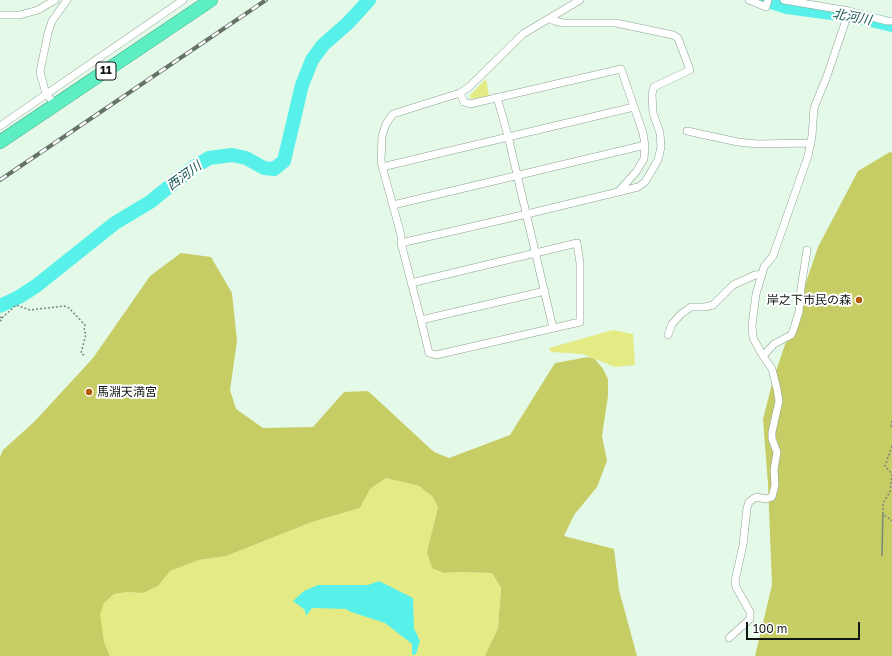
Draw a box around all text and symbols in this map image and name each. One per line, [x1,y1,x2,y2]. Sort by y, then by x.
water label: 北河川 [831,6,873,28]
road number: 11 [96,62,116,80]
water label: 西河川 [164,158,204,194]
place label: 岸之下市民の森 [767,293,851,307]
marker: 岸之下市民の森 [854,295,864,305]
place label: 馬淵天満宮 [97,385,157,399]
marker: 馬淵天満宮 [84,387,94,397]
scale bar [748,614,862,640]
text: 100 m [753,621,787,636]

